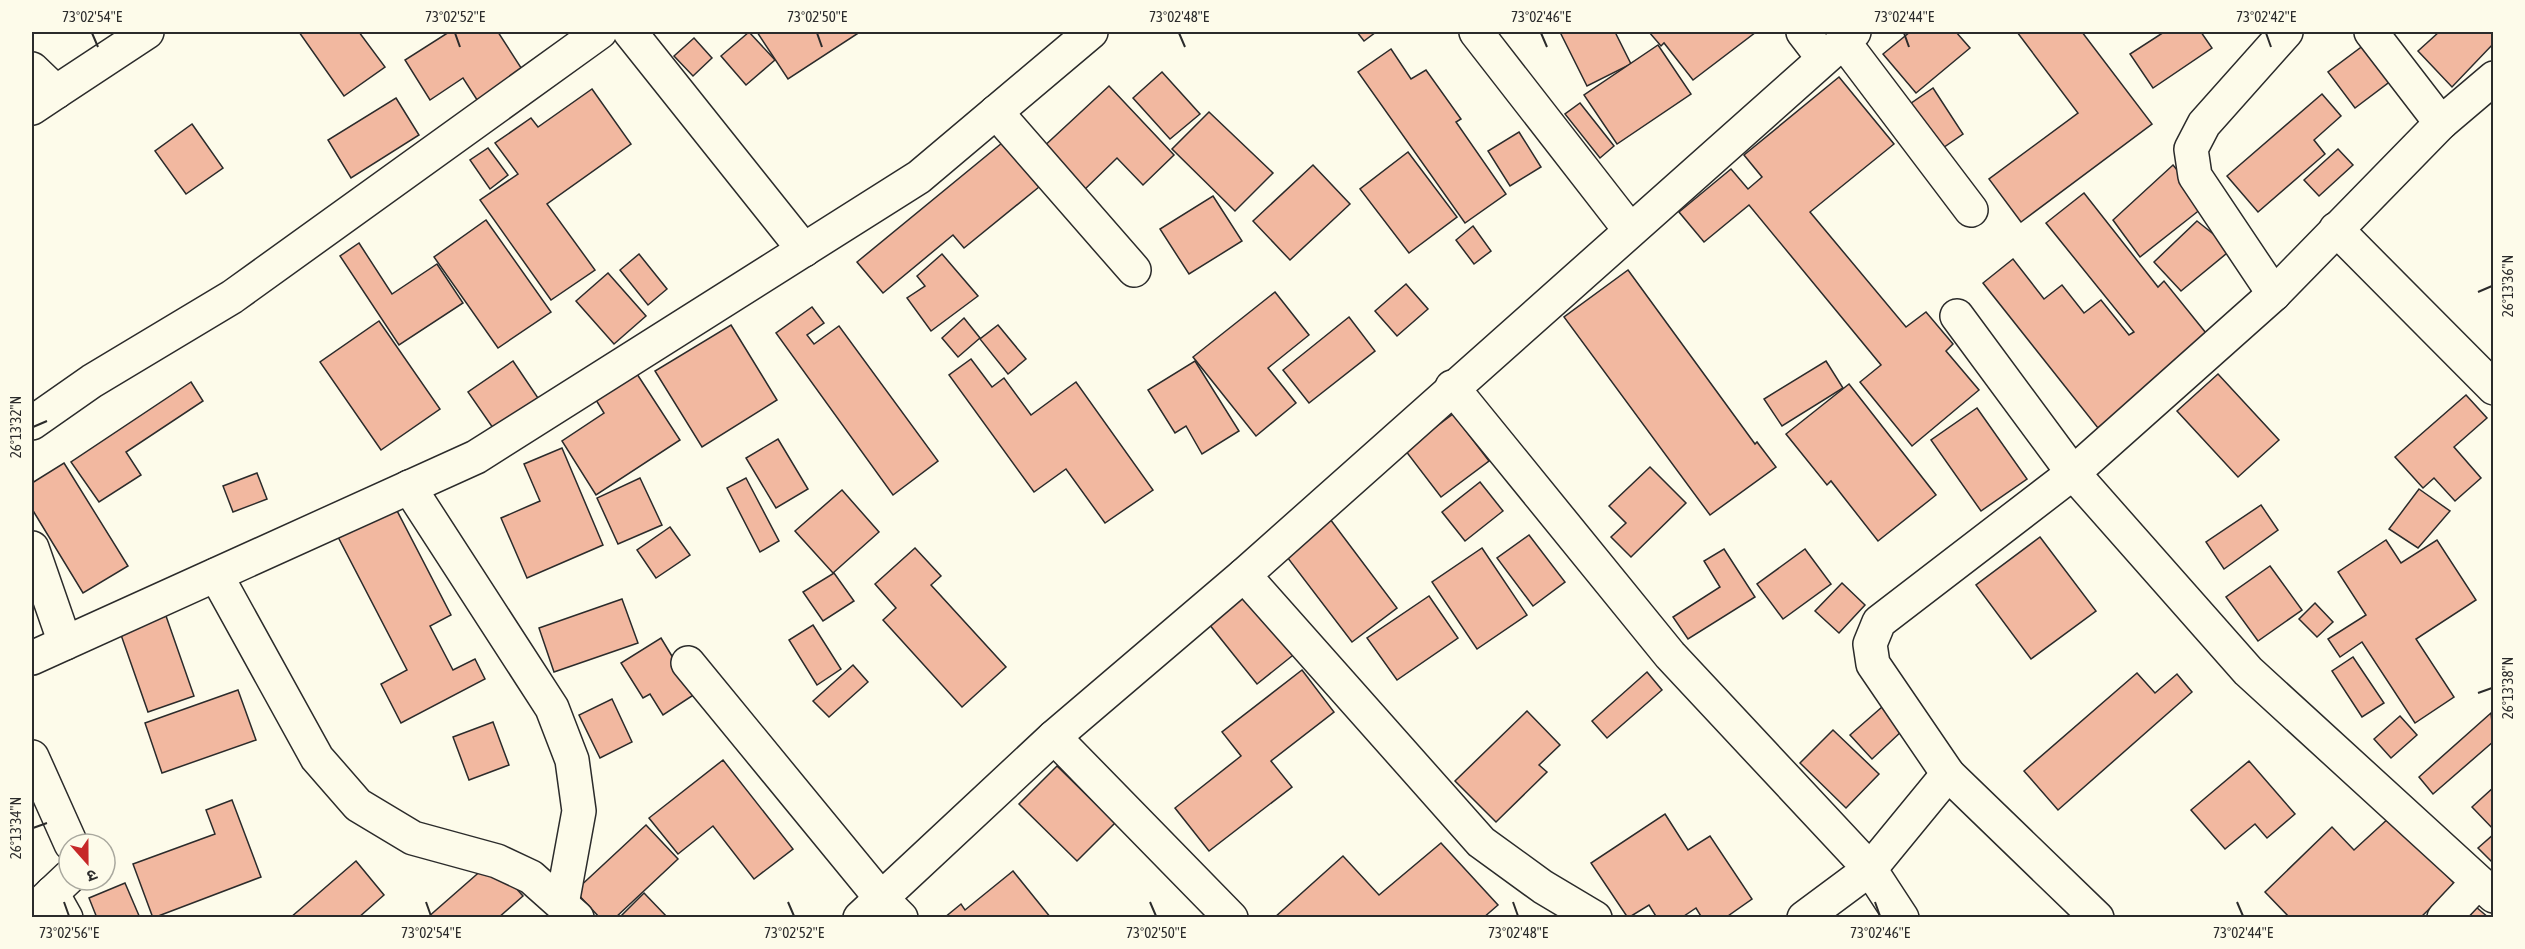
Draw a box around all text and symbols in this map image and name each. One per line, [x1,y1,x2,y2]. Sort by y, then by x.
text: 73°02'54"E [62,8,123,25]
text: 73°02'52"E [425,8,486,25]
text: 73°02'50"E [787,8,848,25]
text: 73°02'48"E [1149,8,1210,25]
text: 73°02'46"E [1511,8,1572,25]
text: 73°02'44"E [1874,8,1935,25]
text: 73°02'42"E [2236,8,2297,25]
text: 26°13'36"N [2499,255,2516,317]
text: 26°13'32"N [7,396,24,458]
text: 26°13'38"N [2499,657,2516,719]
text: 26°13'34"N [7,797,24,859]
north arrow [57,832,117,892]
text: उ [84,866,100,886]
text: 73°02'56"E [39,924,100,941]
text: 73°02'54"E [401,924,462,941]
text: 73°02'52"E [764,924,825,941]
text: 73°02'50"E [1126,924,1187,941]
text: 73°02'48"E [1488,924,1549,941]
text: 73°02'46"E [1850,924,1911,941]
text: 73°02'44"E [2213,924,2274,941]

